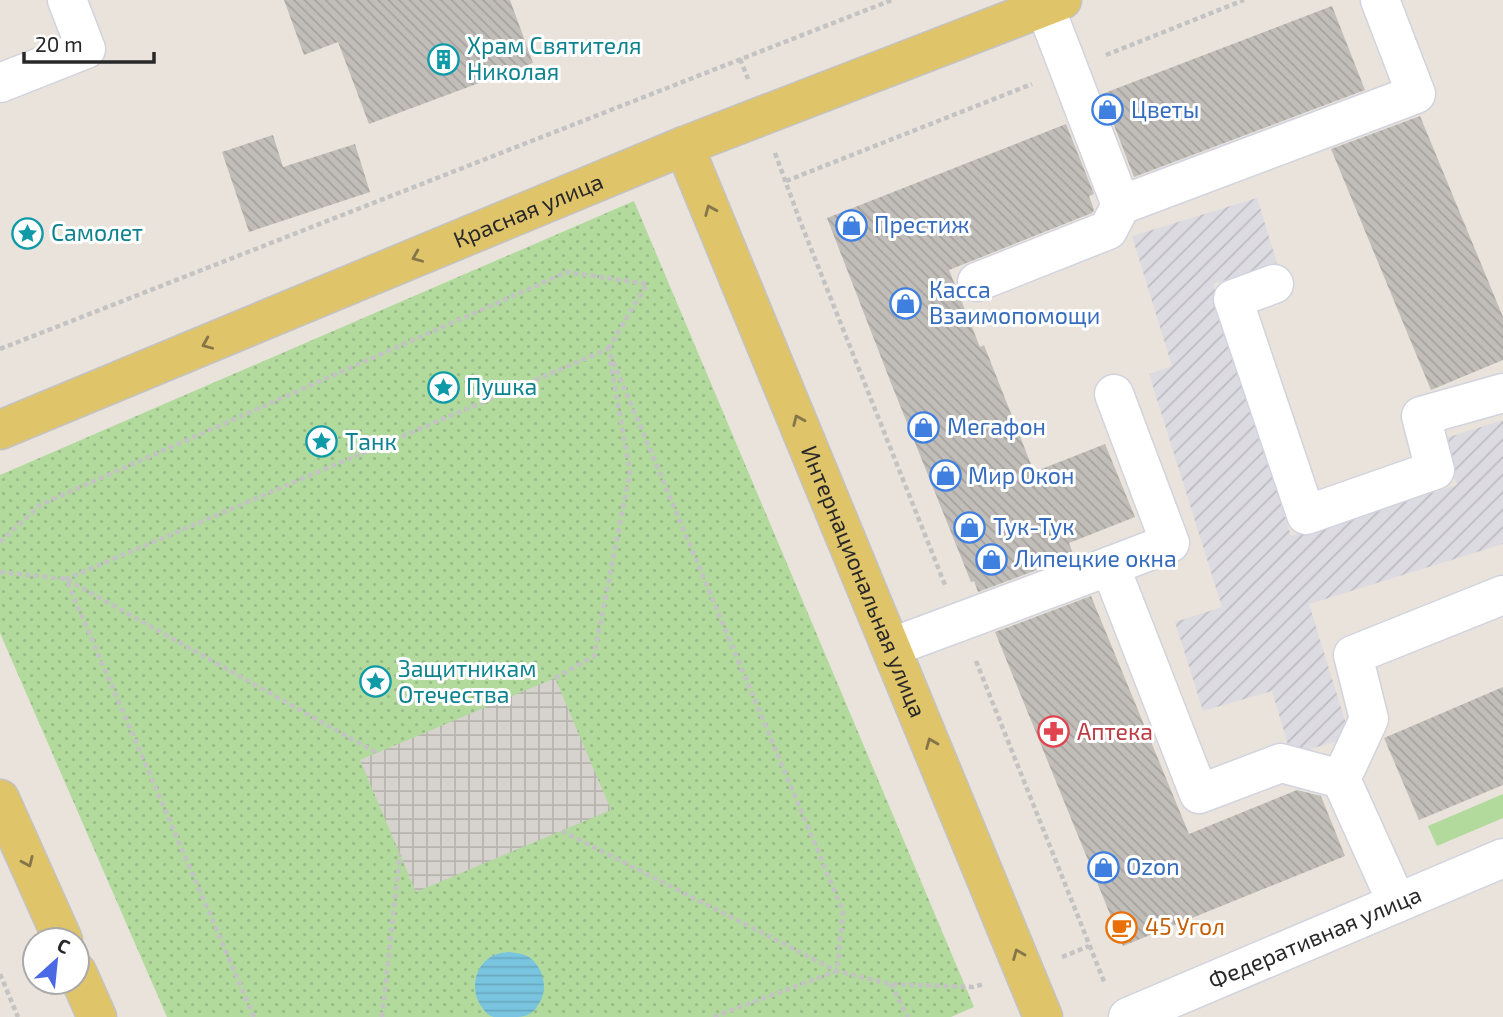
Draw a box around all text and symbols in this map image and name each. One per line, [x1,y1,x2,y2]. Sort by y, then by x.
scale bar [24,21,154,65]
text: 20 m [35,31,83,56]
place label: Храм Святителя Николая [467,31,642,85]
building icon: Храм Святителя Николая [427,42,461,76]
shop icon: Цветы [1091,93,1125,127]
place label: Цветы [1131,95,1199,123]
street label: Красная улица [449,166,607,253]
one-way arrow [705,204,719,216]
shop icon: Престиж [834,208,868,242]
place label: Престиж [874,210,969,238]
place icon: Самолет [11,216,45,250]
place label: Самолет [51,218,143,246]
one-way arrow [412,249,425,263]
place label: Касса Взаимопомощи [929,275,1100,329]
shop icon: Касса Взаимопомощи [889,286,923,320]
one-way arrow [202,336,214,350]
place icon: Пушка [426,370,460,404]
place label: Пушка [466,372,537,401]
shop icon: Мегафон [907,410,941,444]
place label: Мегафон [947,412,1046,440]
one-way arrow [792,415,806,427]
place icon: Танк [305,425,339,459]
place label: Танк [345,427,397,455]
street label: Интернациональная улица [796,441,933,721]
shop icon: Мир Окон [928,459,962,493]
place label: Мир Окон [968,461,1074,489]
shop icon: Тук-Тук [953,510,987,544]
place label: Тук-Тук [993,512,1074,541]
shop icon: Липецкие окна [974,542,1008,576]
place label: Липецкие окна [1014,544,1177,572]
place label: Защитникам Отечества [398,654,536,708]
place icon: Защитникам Отечества [358,665,392,699]
pharmacy icon: Аптека [1037,715,1071,749]
place label: Аптека [1077,717,1153,745]
one-way arrow [926,738,940,750]
shop icon: Ozon [1086,850,1120,884]
place label: Ozon [1126,852,1180,880]
one-way arrow [20,854,34,867]
street label: Федеративная улица [1204,879,1425,994]
cafe icon: 45 Угол [1105,910,1139,944]
place label: 45 Угол [1145,912,1225,940]
north arrow [21,926,91,996]
text: С [54,933,74,958]
one-way arrow [1012,948,1026,961]

